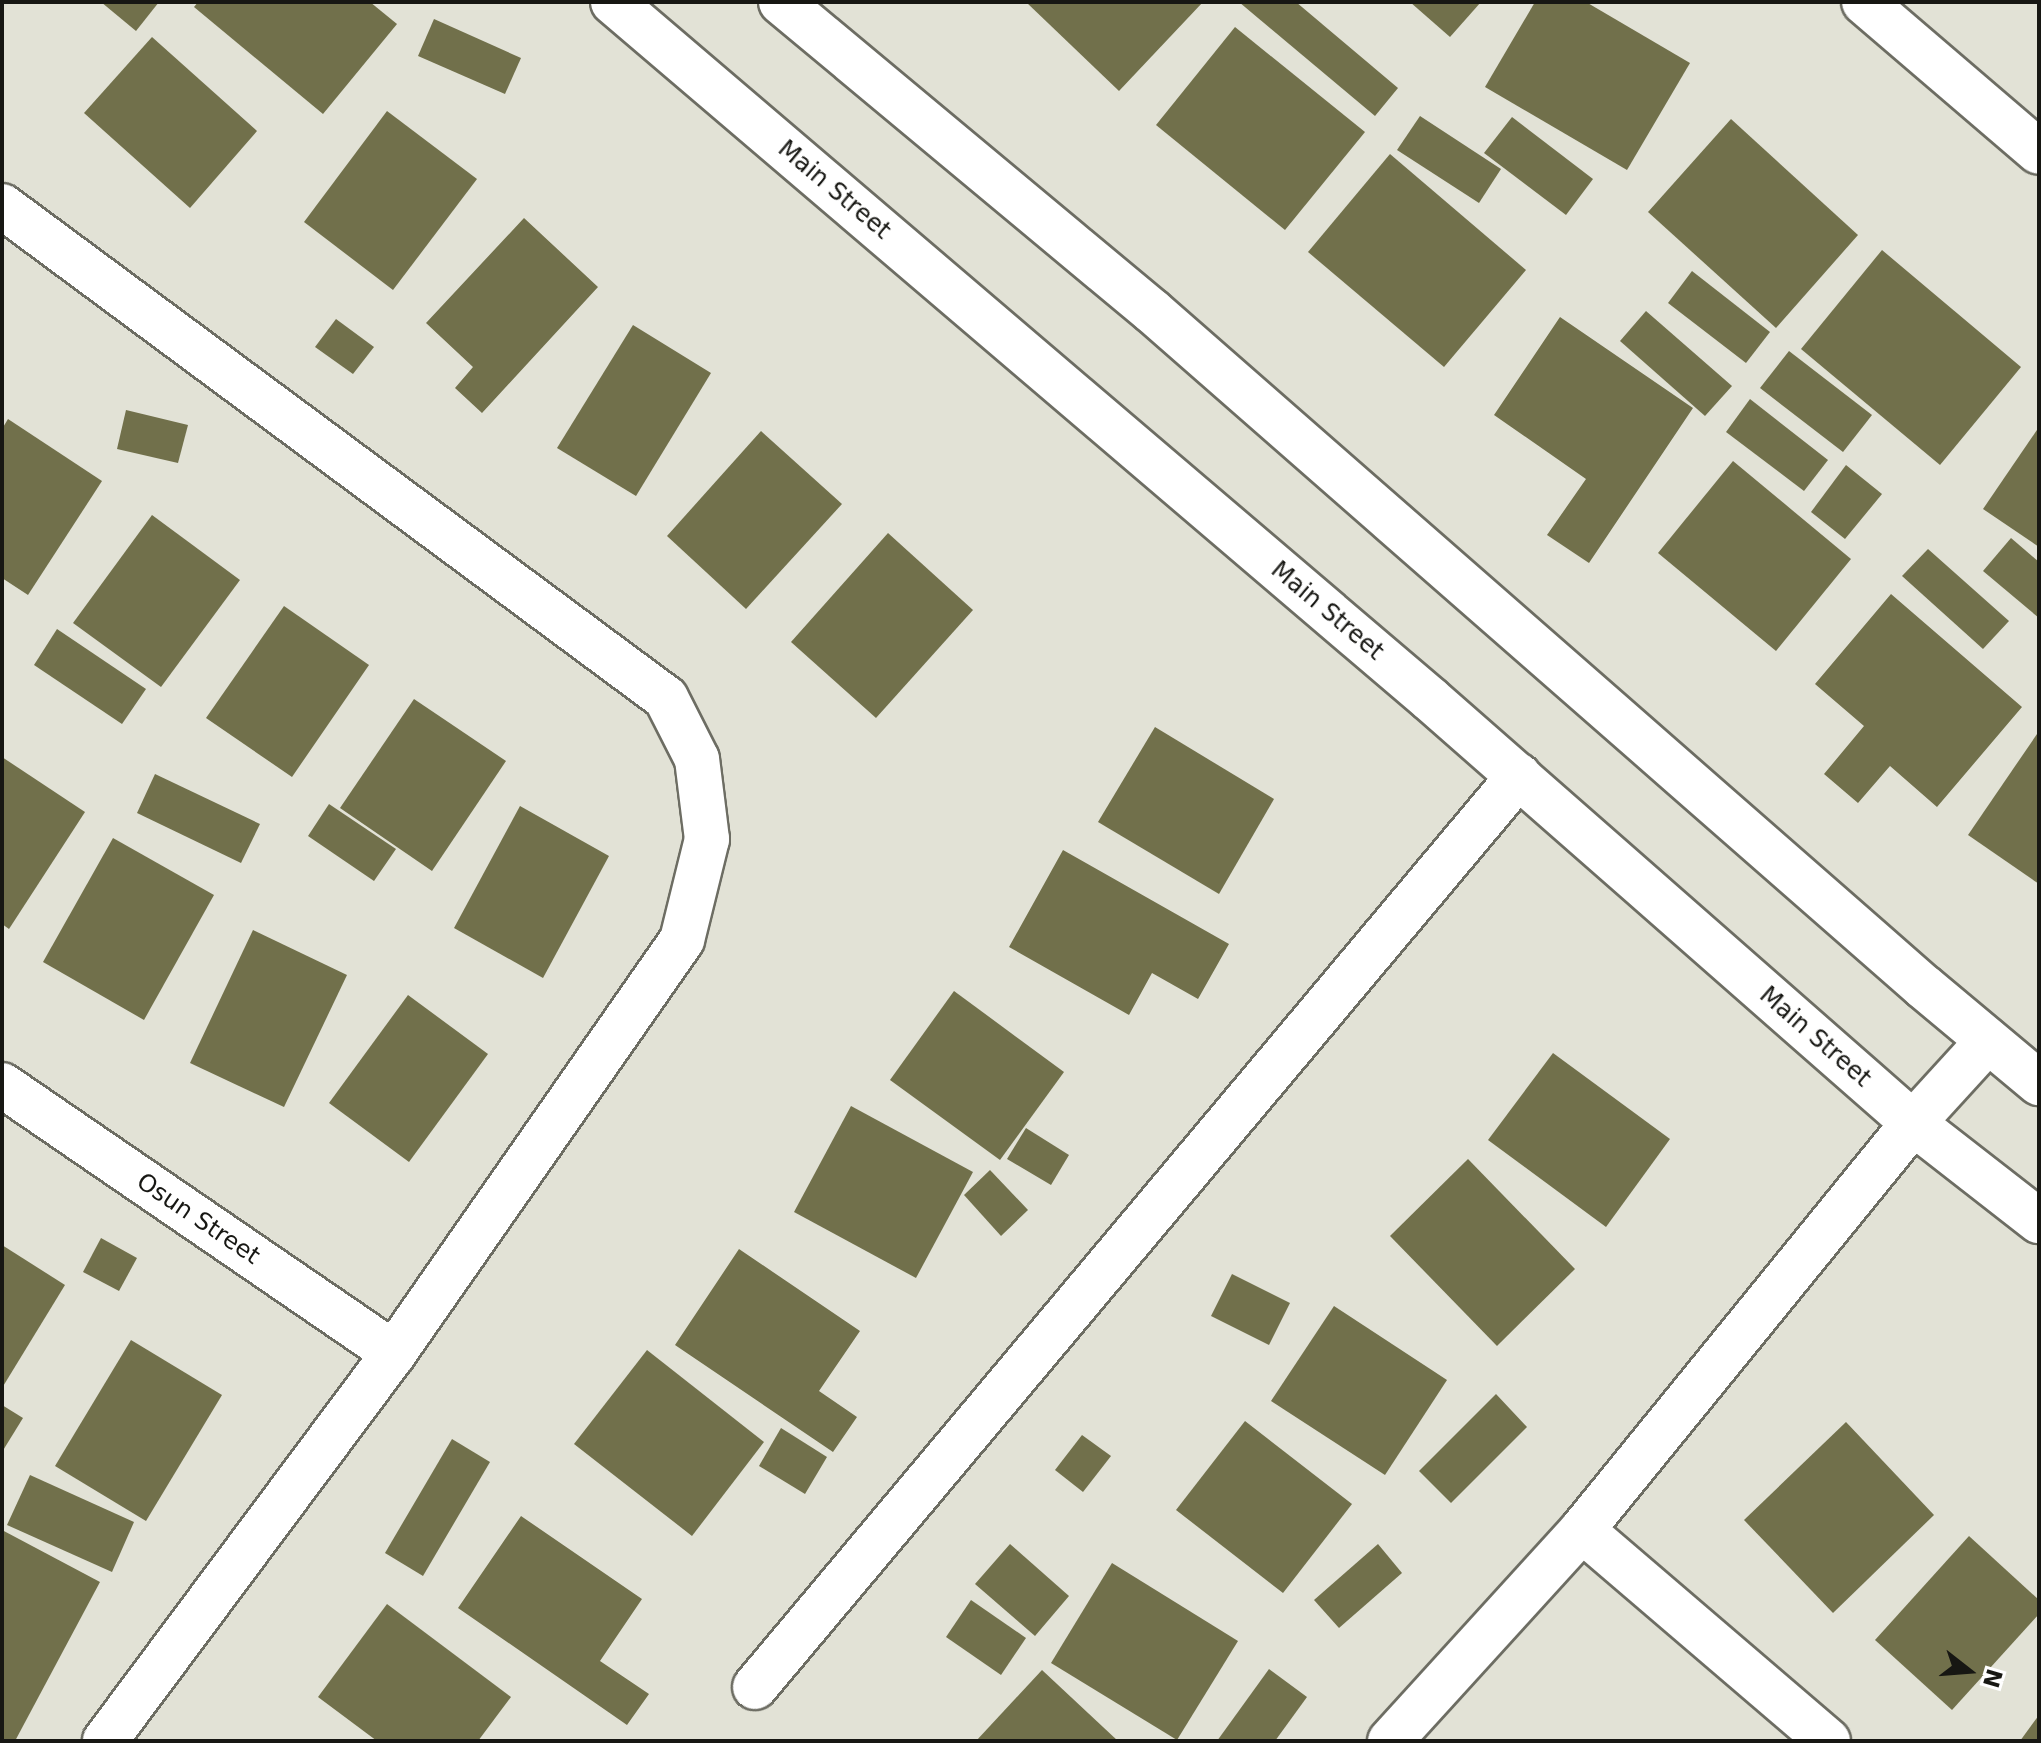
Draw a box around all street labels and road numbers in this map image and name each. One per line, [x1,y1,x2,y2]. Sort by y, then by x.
street label: Main Street [772,135,896,245]
street label: Main Street [1265,556,1389,666]
street label: Main Street [1754,981,1876,1093]
street label: Osun Street [131,1167,265,1271]

